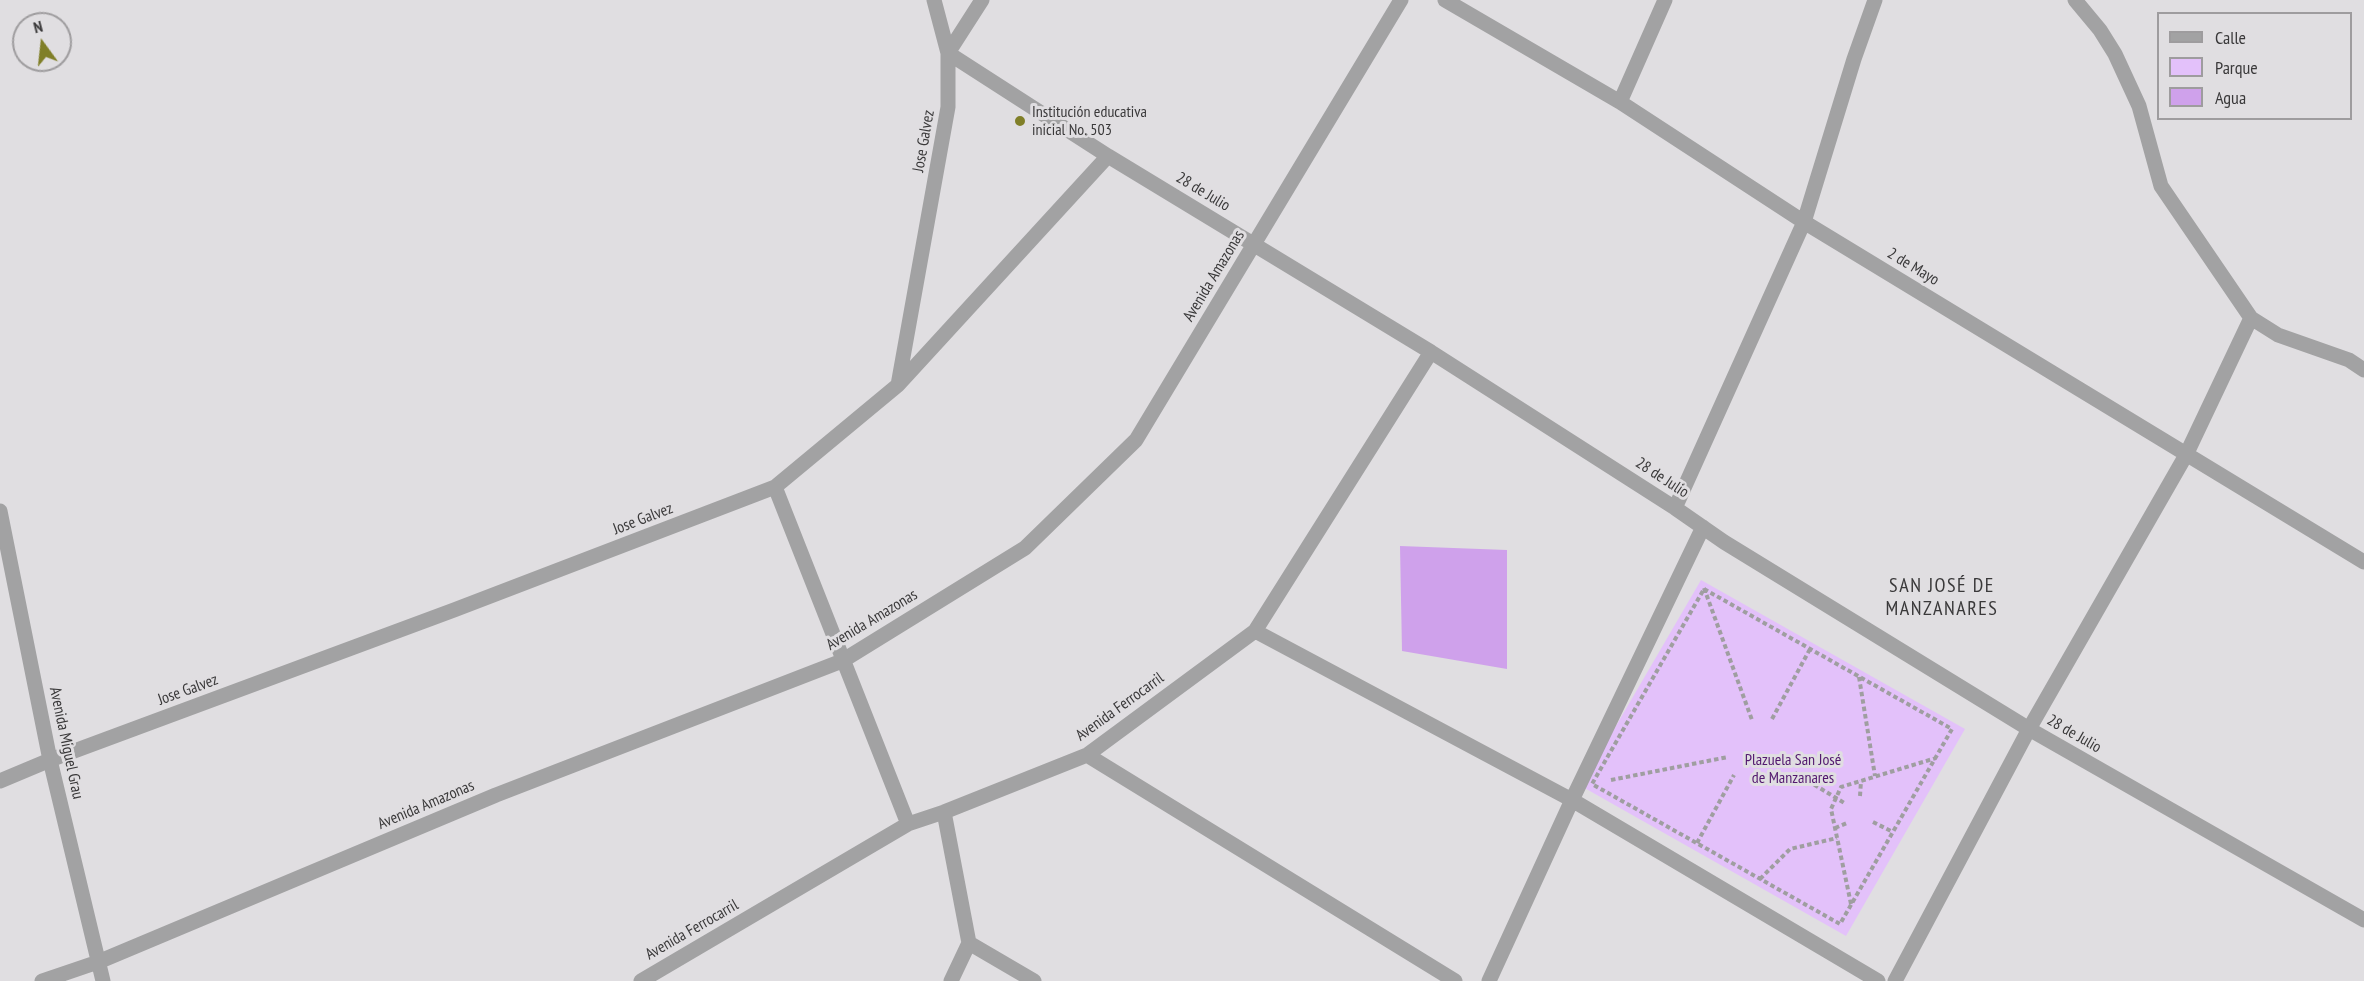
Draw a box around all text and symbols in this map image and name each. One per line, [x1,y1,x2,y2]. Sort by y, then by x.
north arrow [12,12,72,72]
legend [2157,12,2352,120]
text: N [31,16,45,37]
text: Calle [2215,26,2246,49]
text: Parque [2215,56,2258,79]
text: Agua [2215,86,2246,109]
place label: Institución educativa inicial No. 503 [1032,102,1147,140]
street label: Jose Galvez [909,108,939,174]
marker: Institución educativa inicial No. 503 [1013,114,1027,128]
street label: 28 de Julio [1172,168,1234,216]
street label: Avenida Amazonas [1179,227,1249,325]
street label: 2 de Mayo [1884,244,1942,290]
street label: 28 de Julio [1632,454,1692,502]
street label: Jose Galvez [610,499,676,539]
district label: SAN JOSÉ DE MANZANARES [1886,574,1998,621]
street label: Avenida Amazonas [823,585,921,655]
street label: Avenida Ferrocarril [1072,669,1168,745]
street label: Jose Galvez [155,670,221,710]
street label: Avenida Miguel Grau [45,685,87,801]
street label: 28 de Julio [2043,711,2105,757]
park label: Plazuela San José de Manzanares [1745,750,1841,788]
street label: Avenida Amazonas [375,776,477,834]
street label: Avenida Ferrocarril [642,896,742,964]

